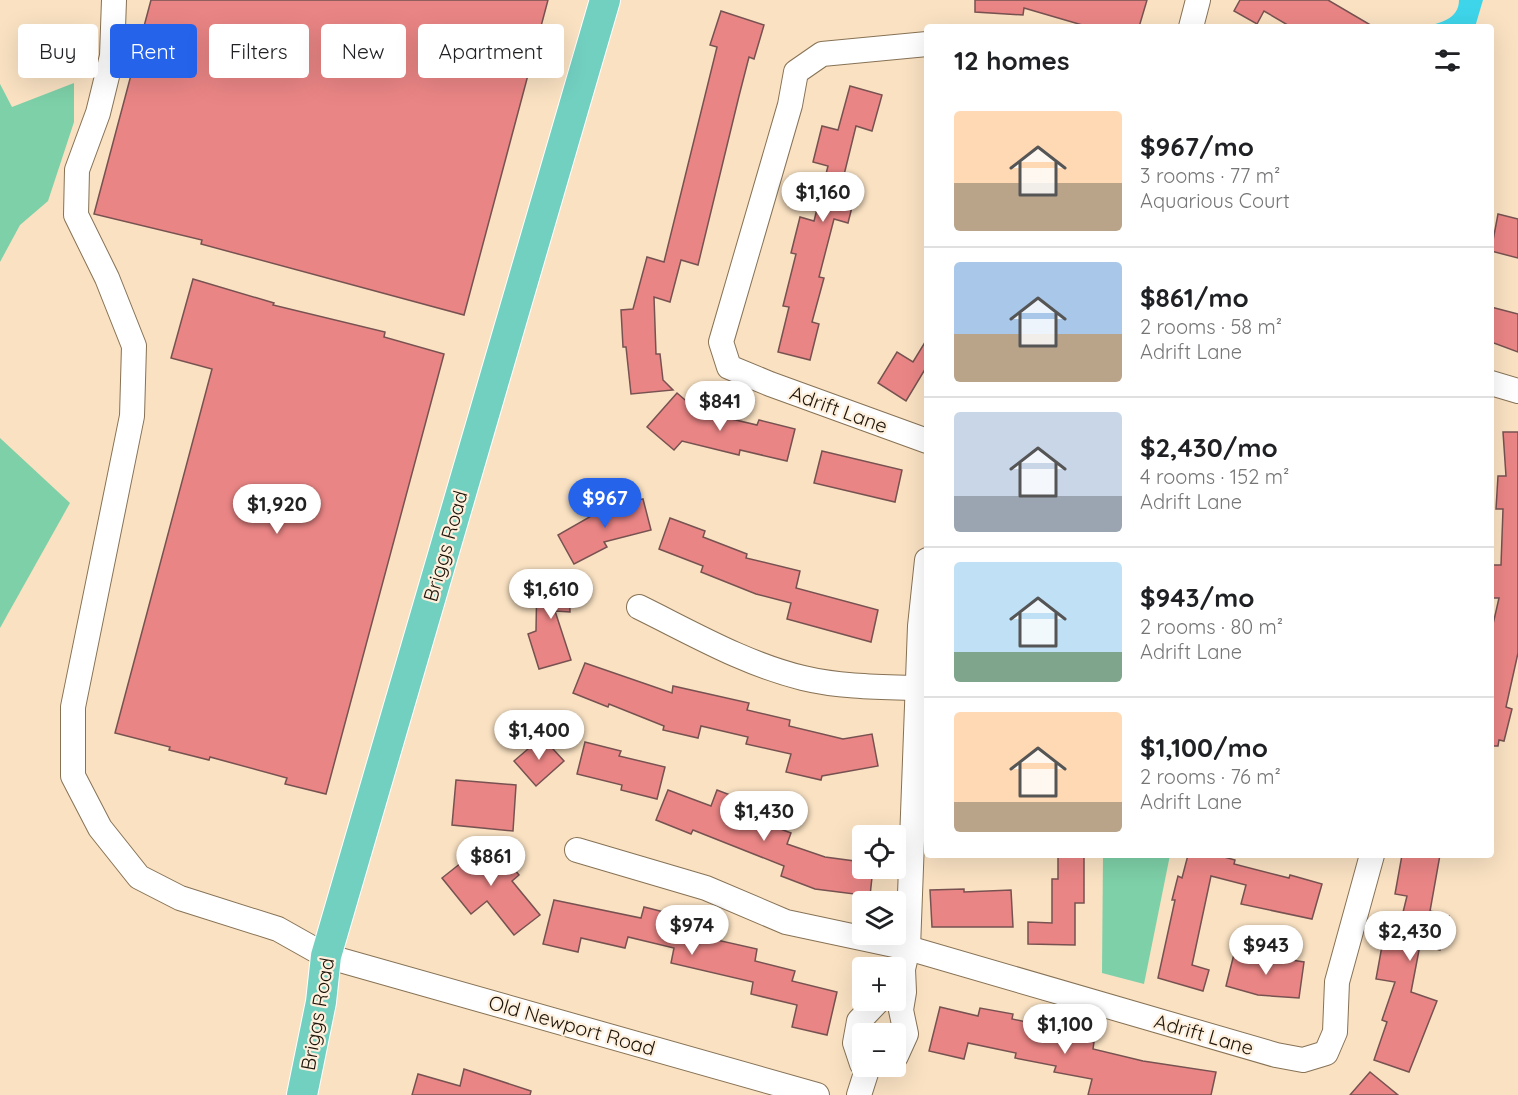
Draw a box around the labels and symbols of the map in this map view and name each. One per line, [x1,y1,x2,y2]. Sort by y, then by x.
pin: $1,160 [774,172,872,223]
street label: Adrift Lane [787,380,891,438]
pin: $841 [684,381,756,432]
pin: $967 [569,478,641,529]
pin: $1,920 [228,484,326,535]
street label: Briggs Road [417,488,473,604]
pin: $1,610 [502,569,600,620]
pin: $1,400 [490,710,588,761]
pin: $1,430 [715,791,813,842]
pin: $861 [455,836,527,887]
pin: $974 [656,905,728,956]
pin: $2,430 [1361,911,1459,962]
pin: $943 [1230,925,1302,976]
street label: Briggs Road [295,956,339,1072]
street label: Old Newport Road [486,989,658,1061]
pin: $1,100 [1016,1004,1114,1055]
street label: Adrift Lane [1151,1008,1257,1060]

